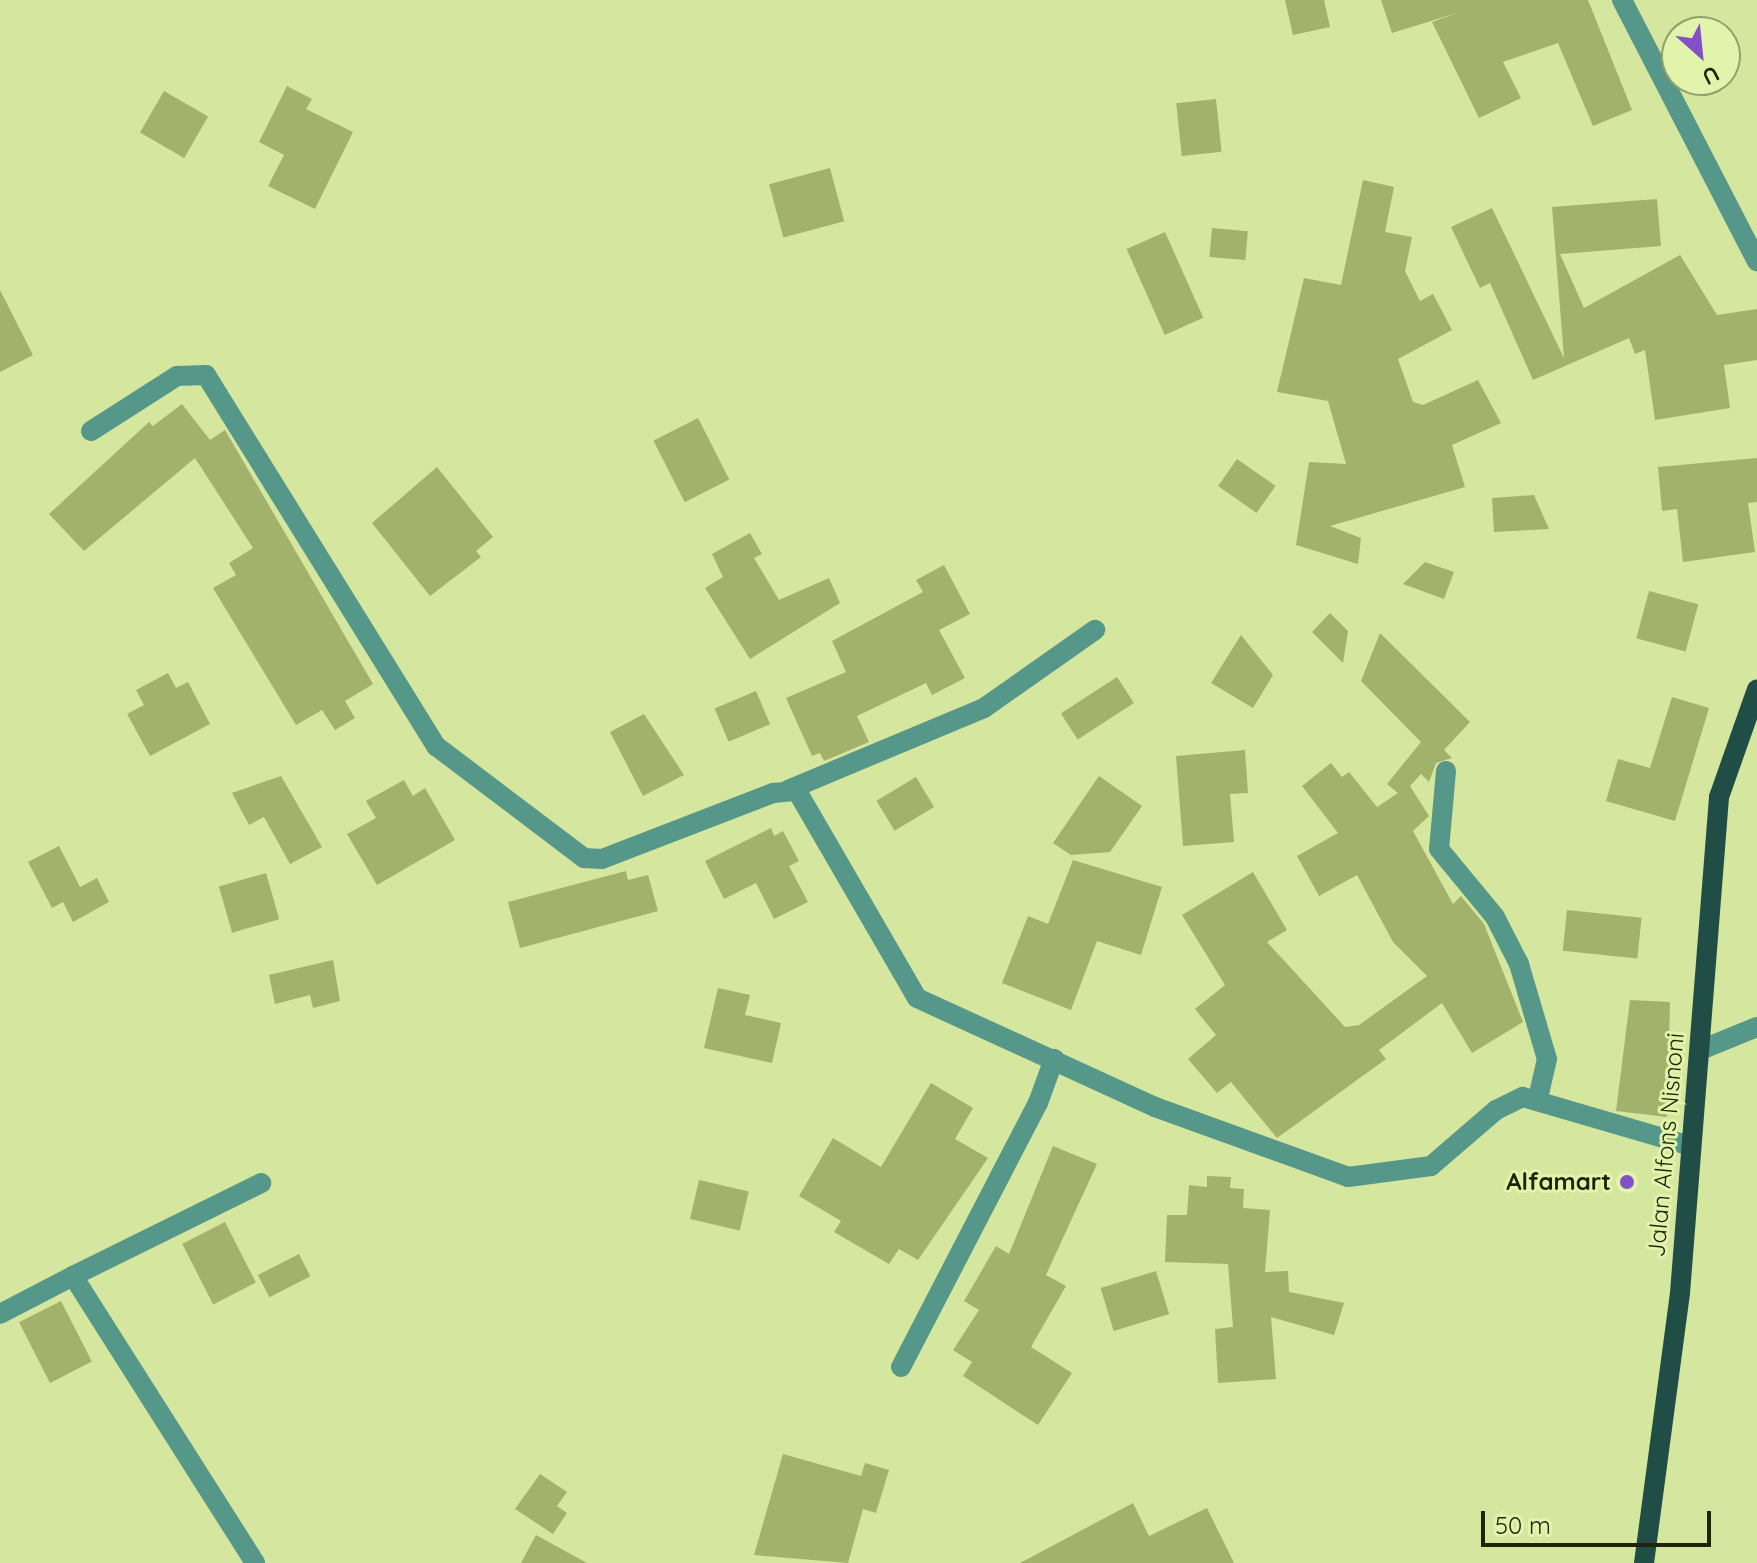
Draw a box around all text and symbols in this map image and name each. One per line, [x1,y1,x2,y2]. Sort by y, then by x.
north arrow [1661,16,1741,96]
text: U [1698,60,1724,92]
street label: Jalan Alfons Nisnoni [1642,1032,1690,1258]
place label: Alfamart [1506,1168,1611,1196]
marker: Alfamart [1618,1173,1636,1191]
scale bar [1485,1495,1715,1545]
text: 50 m [1495,1510,1551,1540]

